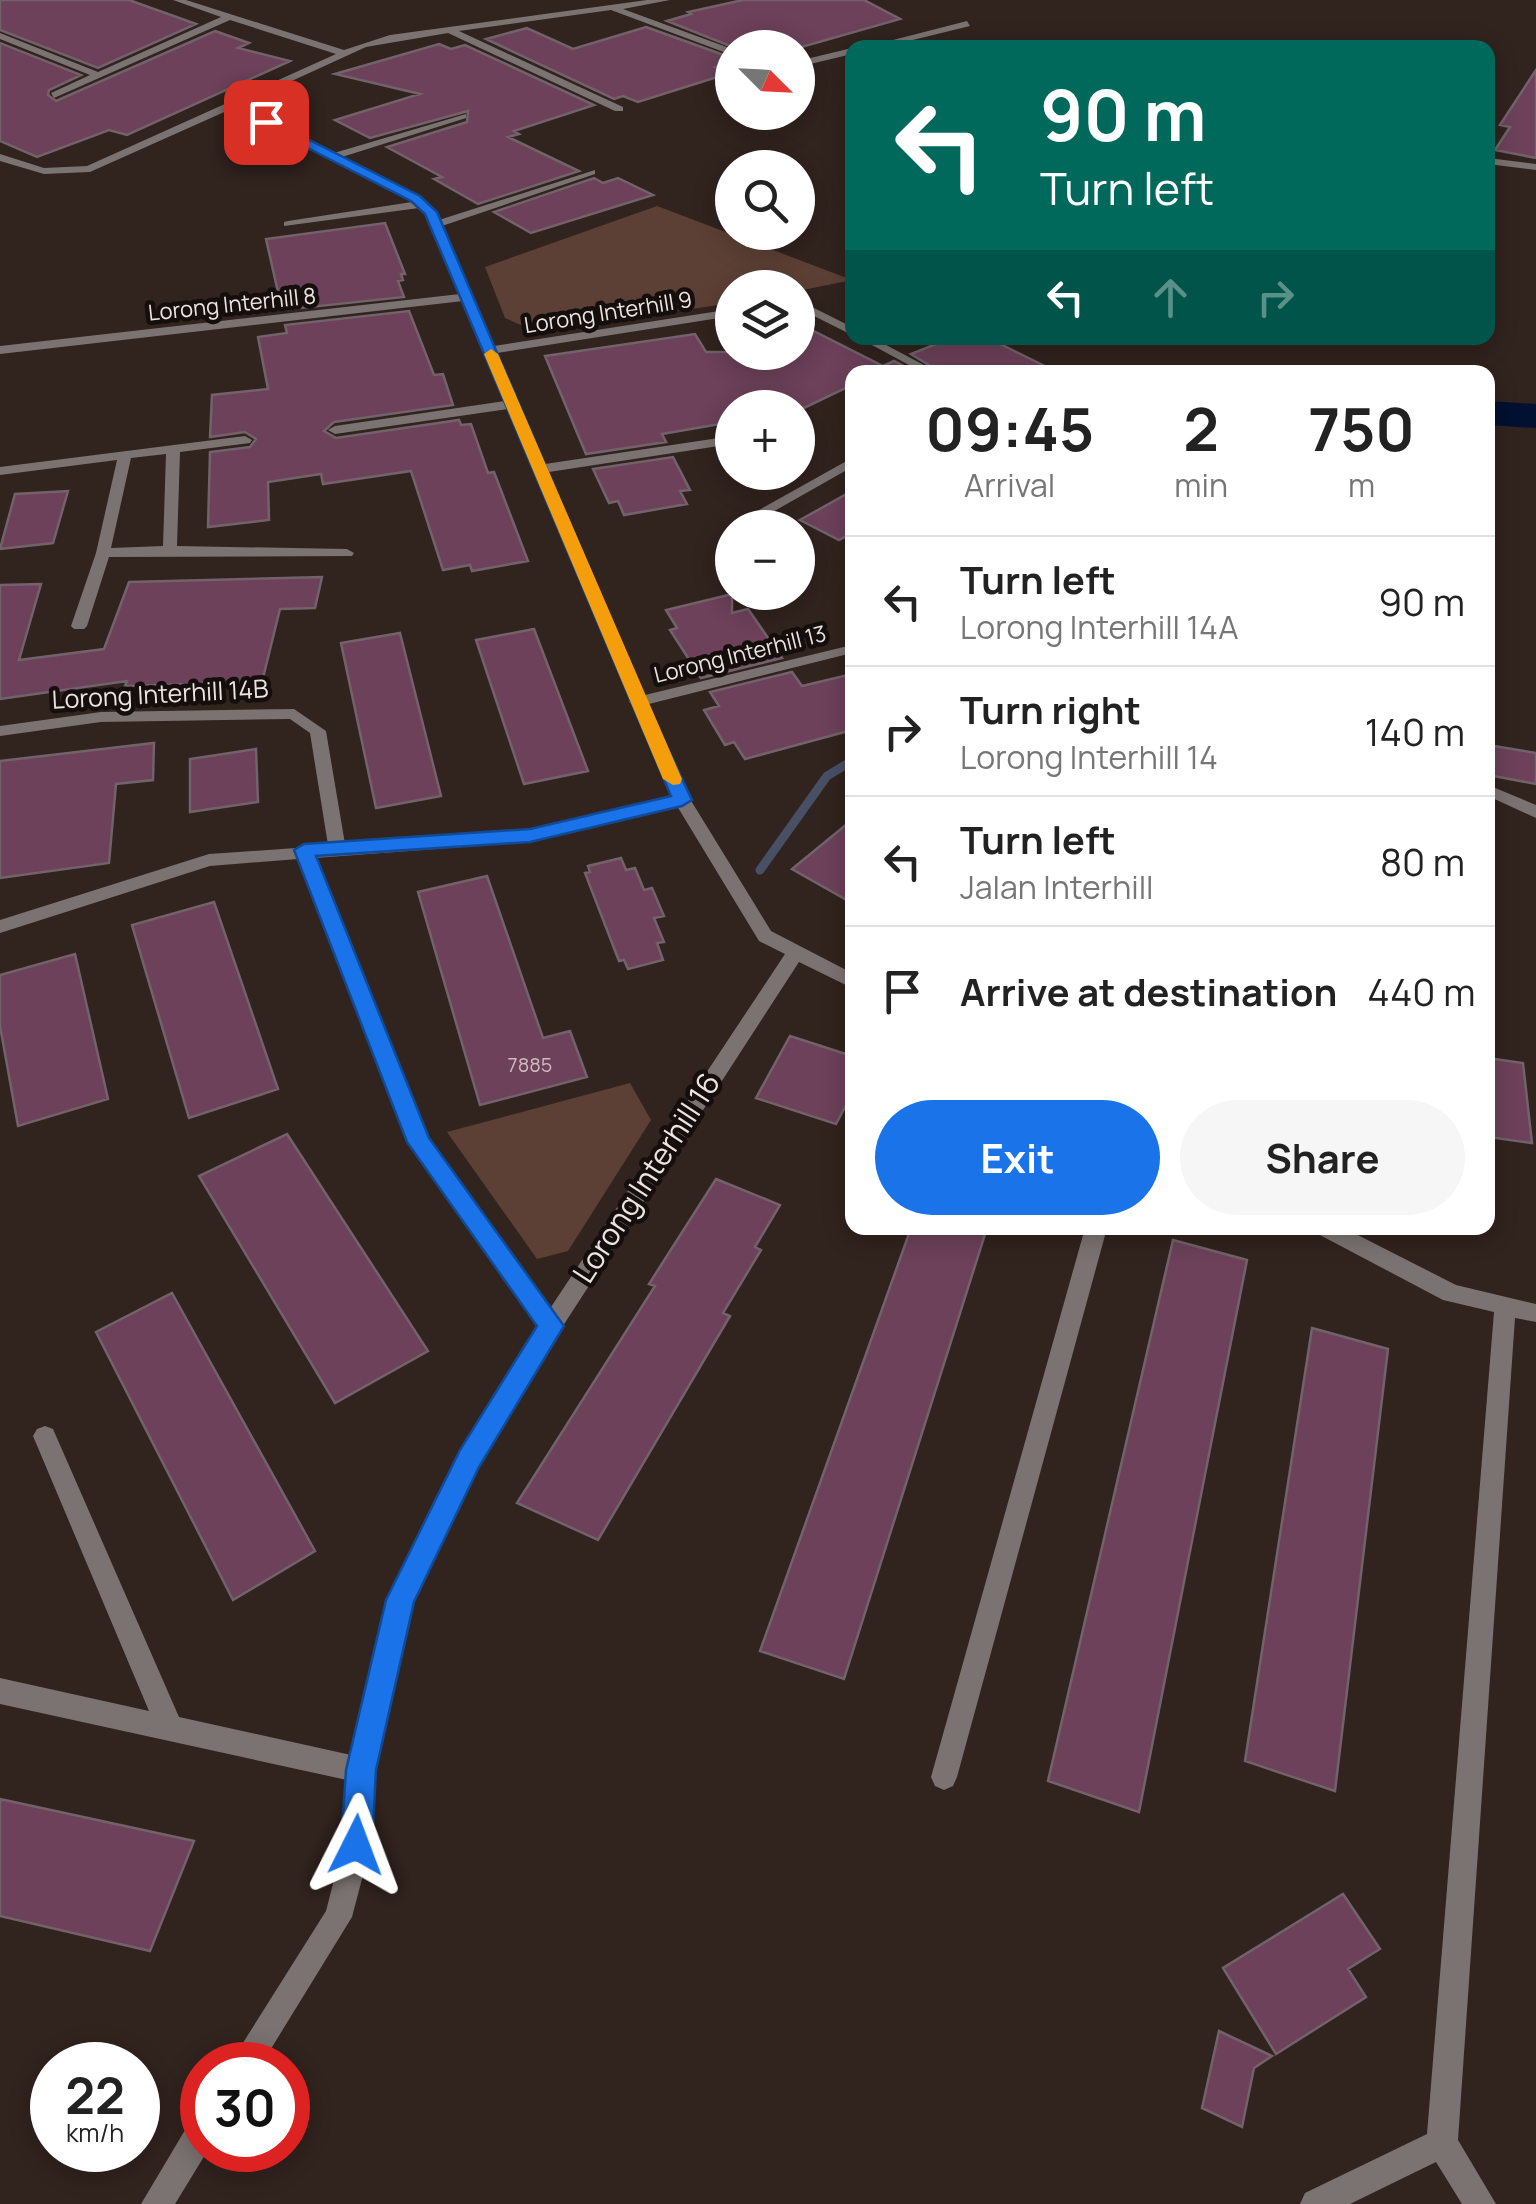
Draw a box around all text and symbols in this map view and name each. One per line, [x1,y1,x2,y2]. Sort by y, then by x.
north arrow [715,30,815,130]
map controls [715,30,815,610]
text: 90 m [1040,66,1207,162]
pin [224,80,309,165]
icon: left [875,80,1005,210]
icon: arrive [239,95,294,150]
button: search [715,150,815,250]
text: Turn left [1040,157,1214,219]
button: layers [715,270,815,370]
icon: left [1038,270,1093,325]
icon: ahead [1143,270,1198,325]
icon: right [1248,270,1303,325]
street label: Lorong Interhill 8 [147,280,317,328]
street label: Lorong Interhill 9 [522,284,694,340]
text: 09:45 [925,387,1094,469]
text: 2 [1183,387,1219,469]
text: 750 [1308,387,1415,469]
button: + [715,390,815,490]
text: Arrival [964,463,1055,507]
text: min [1174,463,1228,507]
text: m [1348,463,1375,507]
button: − [715,510,815,610]
text: Turn left [960,553,1116,605]
icon: left [875,574,930,629]
text: 90 m [1378,575,1465,627]
text: Lorong Interhill 14A [960,605,1238,649]
street label: Lorong Interhill 13 [651,618,829,690]
street label: Lorong Interhill 14B [51,670,269,717]
text: Turn right [960,683,1141,735]
icon: right [875,704,930,759]
text: 140 m [1365,705,1465,757]
text: Lorong Interhill 14 [960,735,1218,779]
text: Turn left [960,813,1116,865]
icon: left [875,834,930,889]
text: 80 m [1380,835,1465,887]
text: Jalan Interhill [960,865,1154,909]
icon: arrive [875,964,930,1019]
text: Arrive at destination [960,965,1337,1017]
text: 440 m [1367,965,1475,1017]
house number: 7885 [508,1051,552,1078]
street label: Lorong Interhill 16 [562,1064,729,1290]
button: Exit [875,1100,1160,1215]
button: Share [1180,1100,1465,1215]
position arrow [304,1793,408,1897]
speed limit sign: 30 [180,2042,310,2172]
text: 22 [65,2061,125,2129]
text: km/h [66,2115,124,2150]

